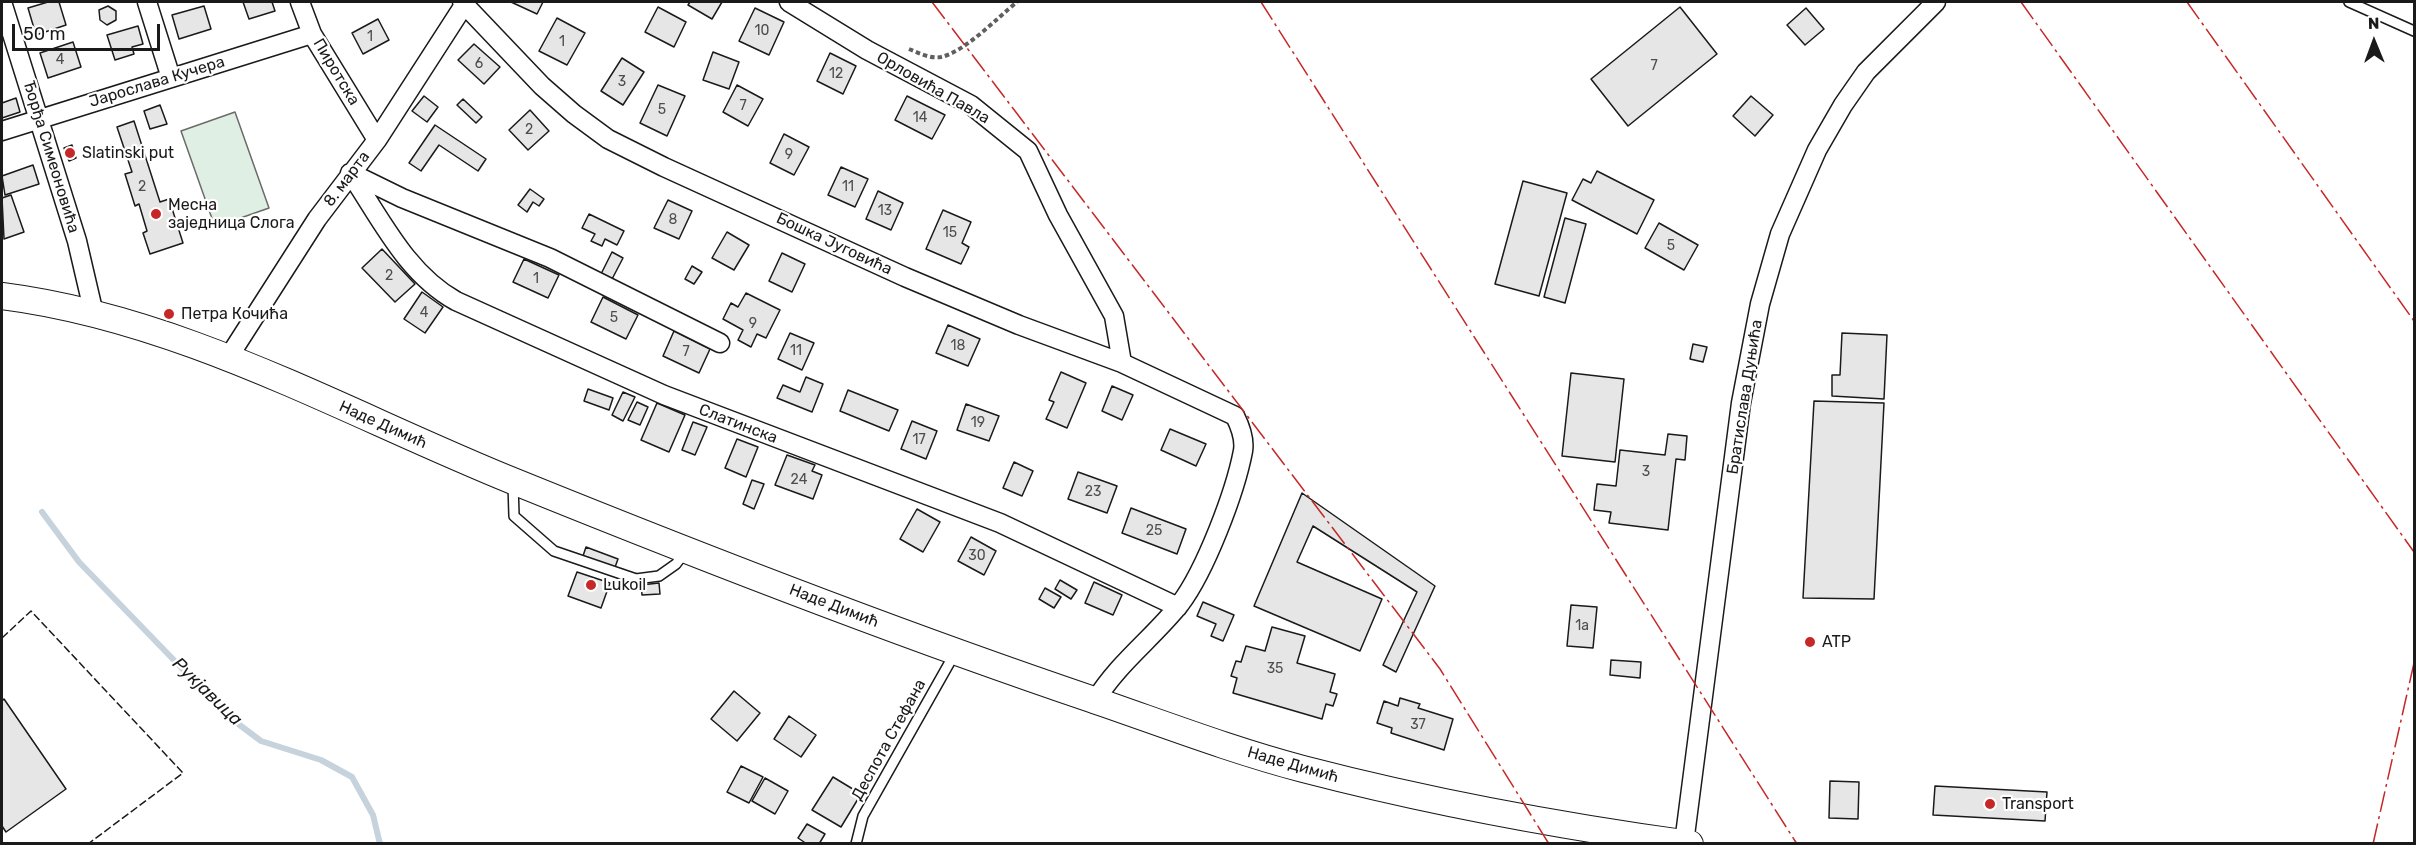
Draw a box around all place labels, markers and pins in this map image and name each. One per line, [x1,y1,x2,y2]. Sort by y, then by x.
place label: Slatinski put [82,143,174,163]
marker: Slatinski put [63,146,77,160]
place label: Месна заједница Слога [168,195,295,233]
marker: Месна заједница Слога [149,207,163,221]
place label: Петра Кочића [181,304,288,324]
marker: Петра Кочића [162,307,176,321]
place label: Lukoil [603,575,646,595]
marker: Lukoil [584,578,598,592]
place label: ATP [1822,632,1851,652]
marker: ATP [1803,635,1817,649]
place label: Transport [2002,794,2074,814]
marker: Transport [1983,797,1997,811]

